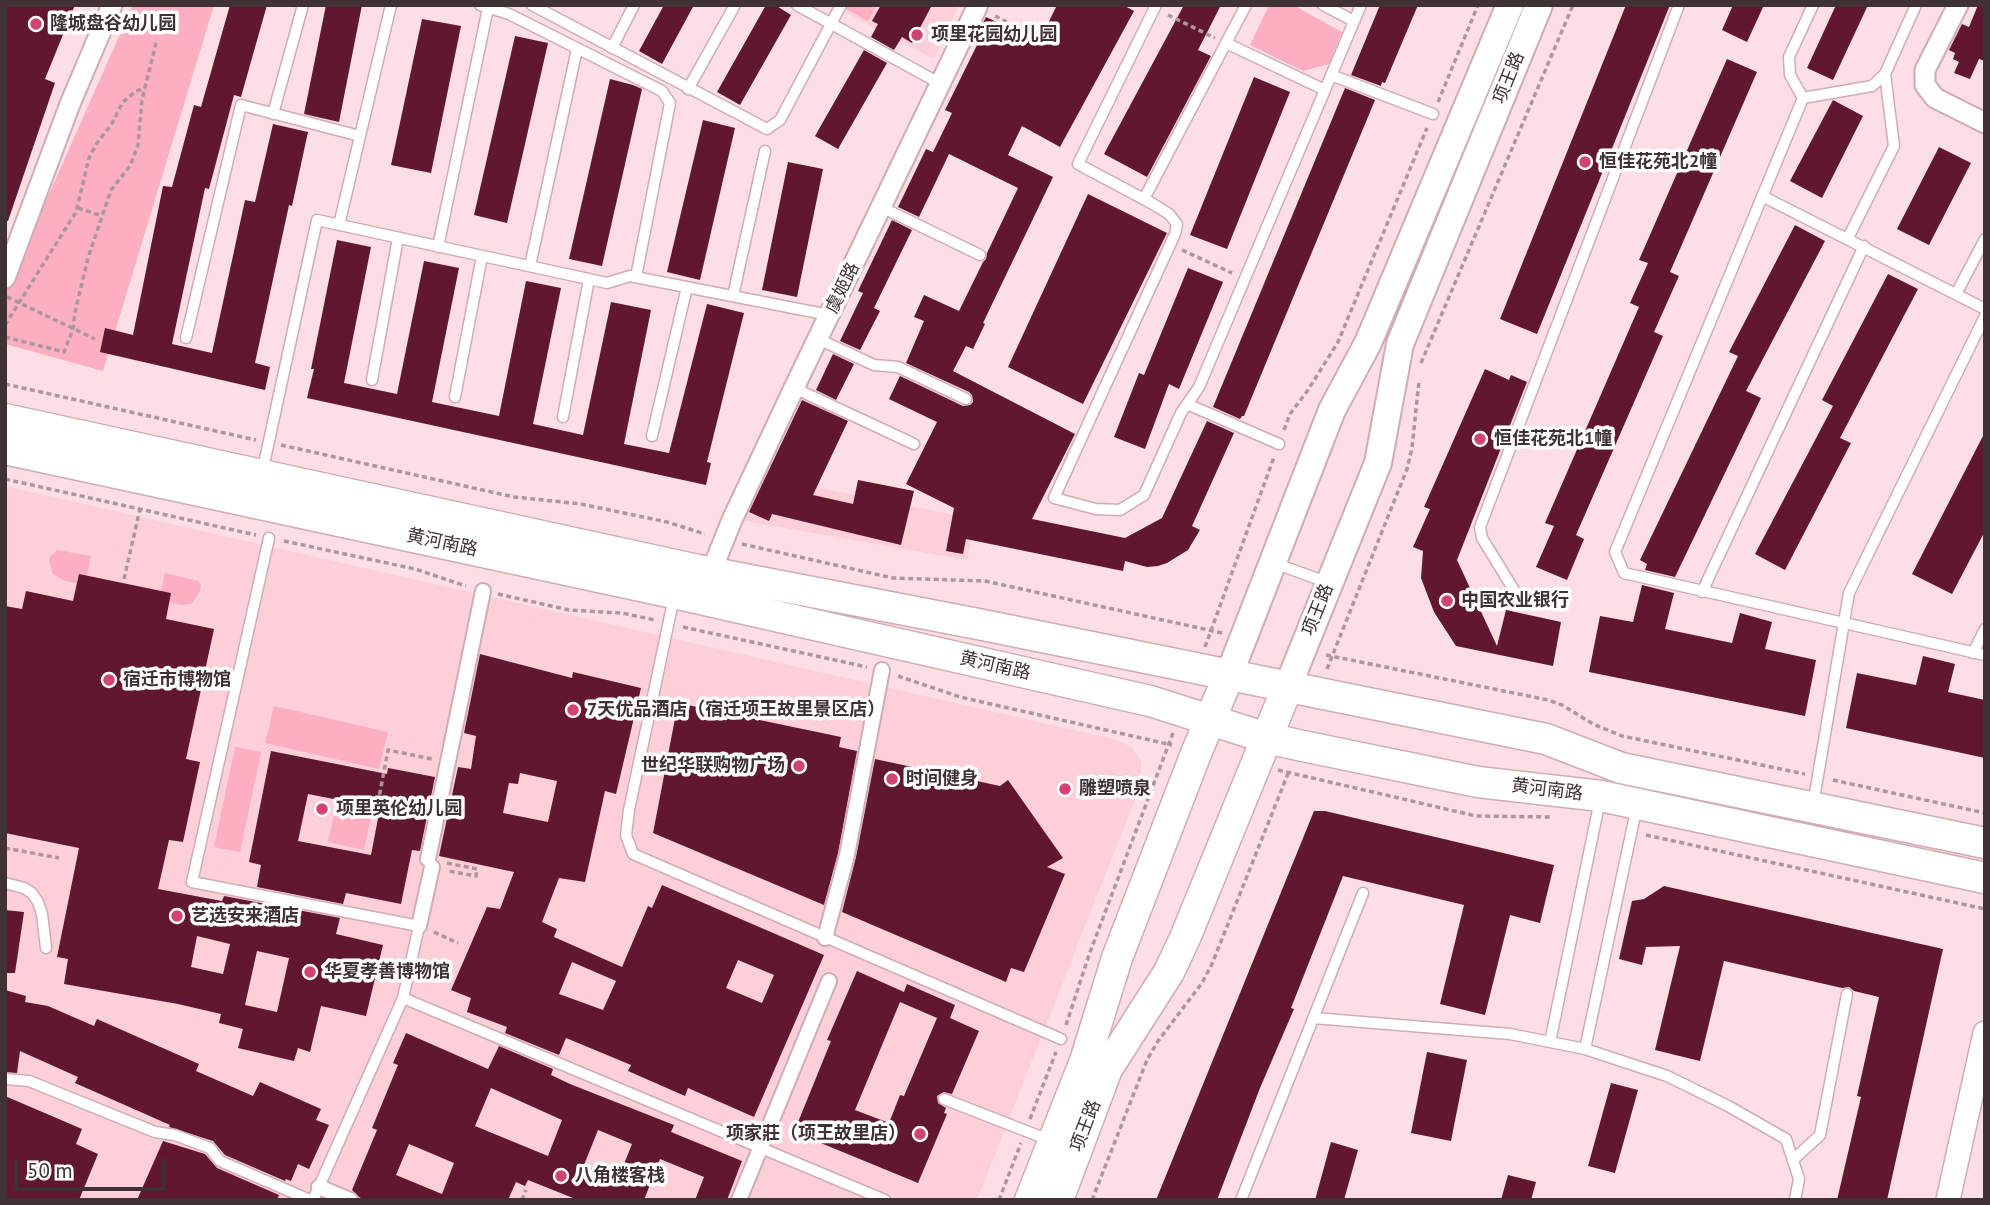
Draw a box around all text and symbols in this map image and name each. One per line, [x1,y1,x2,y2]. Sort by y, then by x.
place label: 隆城盘谷幼儿园 [50,13,176,35]
marker: 隆城盘谷幼儿园 [28,16,44,32]
place label: 项里花园幼儿园 [931,24,1057,46]
marker: 项里花园幼儿园 [909,27,925,43]
street label: 项王路 [1489,49,1529,107]
place label: 恒佳花苑北2幢 [1599,151,1717,173]
marker: 恒佳花苑北2幢 [1577,154,1593,170]
street label: 虞姬路 [821,259,865,317]
place label: 恒佳花苑北1幢 [1494,428,1612,450]
marker: 恒佳花苑北1幢 [1472,431,1488,447]
street label: 黄河南路 [405,525,479,561]
street label: 项王路 [1298,581,1338,639]
place label: 中国农业银行 [1461,590,1569,612]
marker: 中国农业银行 [1439,593,1455,609]
street label: 黄河南路 [957,647,1033,685]
place label: 宿迁市博物馆 [123,669,231,691]
marker: 宿迁市博物馆 [101,672,117,688]
place label: 7天优品酒店（宿迁项王故里景区店） [587,699,885,721]
marker: 7天优品酒店（宿迁项王故里景区店） [565,702,581,718]
place label: 世纪华联购物广场 [641,755,785,777]
marker: 世纪华联购物广场 [791,758,807,774]
place label: 时间健身 [906,768,978,790]
marker: 时间健身 [884,771,900,787]
street label: 黄河南路 [1510,775,1584,805]
place label: 雕塑喷泉 [1079,778,1151,800]
marker: 雕塑喷泉 [1057,781,1073,797]
place label: 项里英伦幼儿园 [336,798,462,820]
marker: 项里英伦幼儿园 [314,801,330,817]
place label: 艺选安来酒店 [191,905,299,927]
marker: 艺选安来酒店 [169,908,185,924]
place label: 华夏孝善博物馆 [324,961,450,983]
marker: 华夏孝善博物馆 [302,964,318,980]
street label: 项王路 [1066,1097,1106,1155]
place label: 项家莊（项王故里店） [726,1123,906,1145]
marker: 项家莊（项王故里店） [912,1126,928,1142]
scale bar [18,1146,170,1190]
text: 50 m [27,1157,73,1184]
place label: 八角楼客栈 [575,1165,665,1187]
marker: 八角楼客栈 [553,1168,569,1184]

